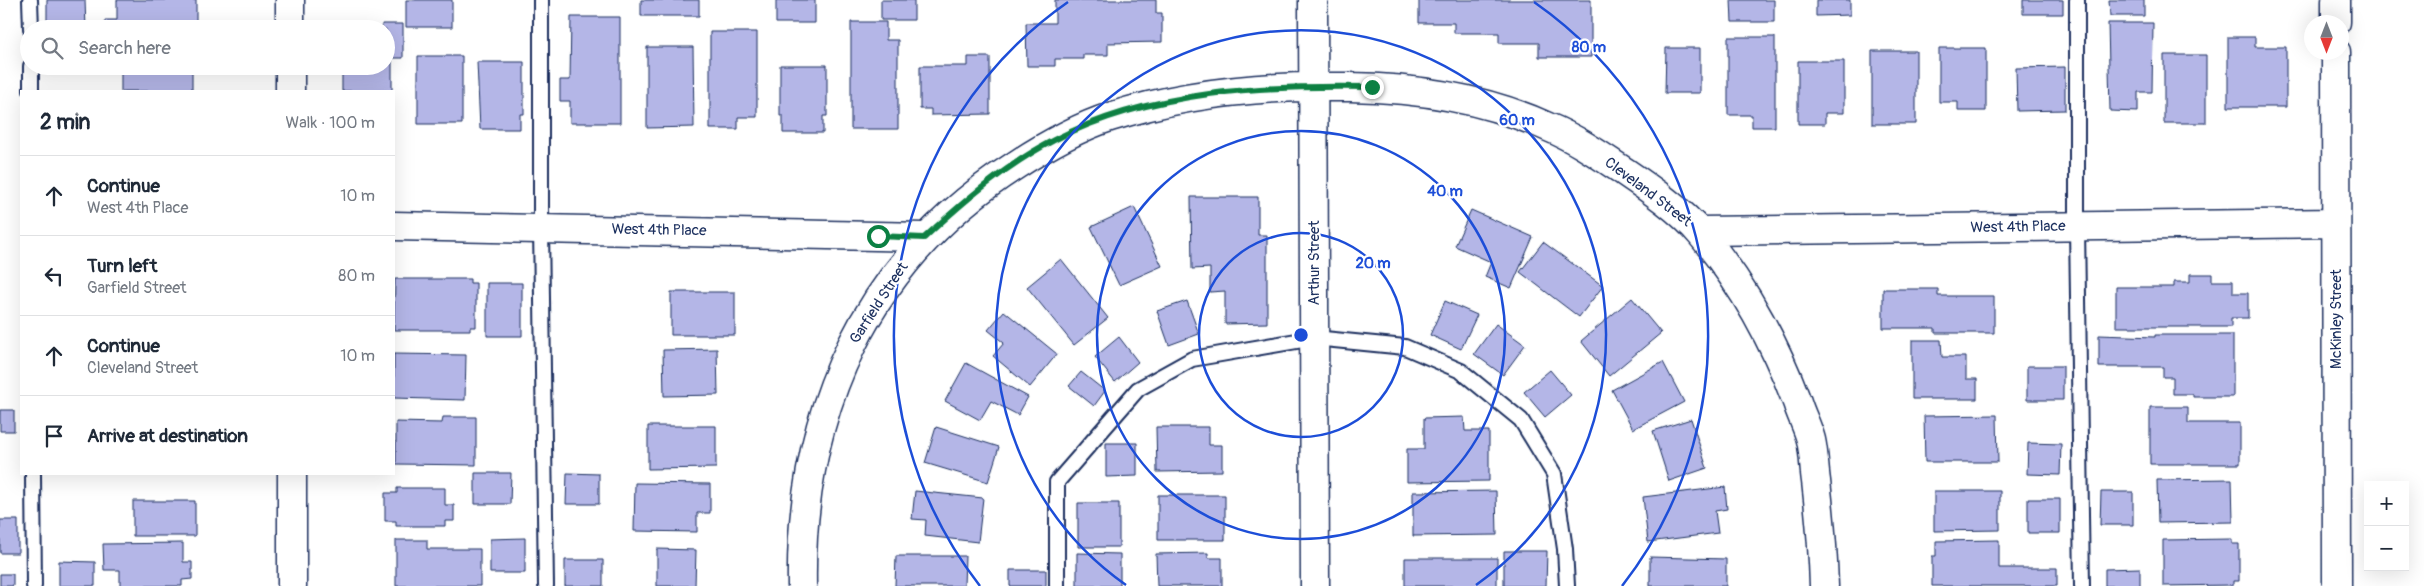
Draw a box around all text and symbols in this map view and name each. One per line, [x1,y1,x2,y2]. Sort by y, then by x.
north arrow [2304,15,2349,60]
search box [20,20,395,75]
icon: search [38,34,66,62]
text: Search here [78,36,171,60]
text: 80 m [1572,38,1606,57]
route end [1361,76,1384,99]
text: 2 min [40,109,90,136]
text: 60 m [1499,111,1535,130]
text: Walk · 100 m [286,113,375,133]
street label: Cleveland Street [1601,153,1696,232]
text: Continue [87,174,160,198]
icon: ahead [40,182,68,210]
text: 40 m [1427,182,1463,201]
text: 10 m [340,186,375,206]
text: West 4th Place [87,198,188,218]
street label: West 4th Place [1970,217,2066,237]
street label: West 4th Place [611,220,707,240]
street label: Arthur Street [1305,220,1324,306]
route start [867,225,890,248]
text: Turn left [87,254,157,278]
text: 20 m [1355,254,1391,273]
street label: Garfield Street [846,258,913,347]
icon: left [40,262,68,290]
text: 80 m [338,266,375,286]
street label: McKinley Street [2327,268,2346,369]
text: Garfield Street [87,278,187,298]
centre of rings [1292,326,1310,344]
text: Continue [87,334,160,358]
icon: ahead [40,342,68,370]
text: 10 m [340,346,375,366]
text: Cleveland Street [87,358,198,378]
icon: arrive [40,422,68,450]
text: Arrive at destination [87,424,248,448]
map controls [2364,481,2409,571]
button: + [2364,481,2409,526]
button: − [2364,526,2409,571]

